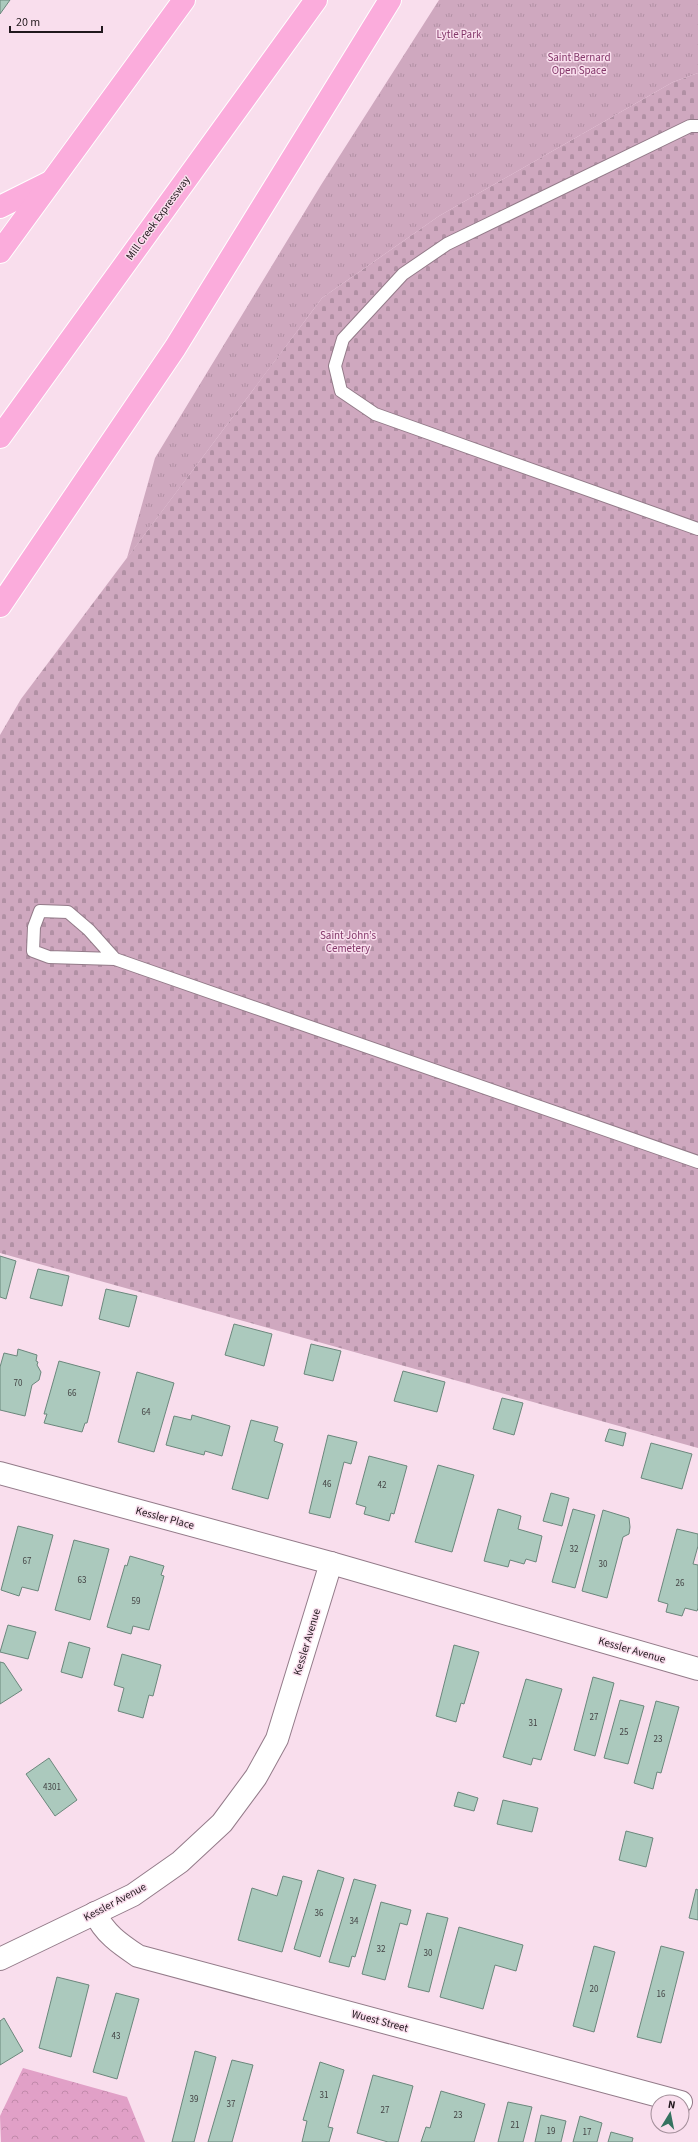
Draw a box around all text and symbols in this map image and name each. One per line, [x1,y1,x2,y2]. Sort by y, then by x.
scale bar [10,8,102,34]
text: 20 m [16,14,40,31]
park label: Lytle Park [437,27,482,42]
park label: Saint Bernard Open Space [547,50,611,78]
street label: Mill Creek Expressway [122,173,194,263]
park label: Saint John’s Cemetery [320,928,376,956]
house number: 70 [14,1377,23,1390]
house number: 66 [68,1387,77,1400]
house number: 64 [142,1406,151,1419]
house number: 46 [323,1478,332,1491]
house number: 42 [378,1479,387,1492]
street label: Kessler Place [134,1503,196,1533]
house number: 32 [570,1543,579,1556]
house number: 67 [23,1555,32,1568]
house number: 30 [599,1558,608,1571]
house number: 63 [78,1574,87,1587]
house number: 26 [676,1577,685,1590]
house number: 59 [132,1595,141,1608]
street label: Kessler Avenue [290,1606,324,1677]
street label: Kessler Avenue [597,1633,668,1667]
house number: 27 [590,1711,599,1724]
house number: 31 [529,1717,537,1730]
house number: 25 [620,1726,629,1739]
house number: 23 [654,1733,663,1746]
house number: 4301 [43,1781,61,1794]
street label: Kessler Avenue [81,1879,150,1925]
house number: 36 [315,1907,324,1920]
house number: 34 [350,1915,359,1928]
house number: 32 [377,1943,386,1956]
house number: 30 [424,1947,433,1960]
house number: 20 [590,1983,599,1996]
house number: 16 [657,1988,666,2001]
street label: Wuest Street [350,2006,410,2036]
house number: 43 [112,2030,121,2043]
house number: 31 [320,2089,328,2102]
house number: 39 [190,2093,199,2106]
north arrow [650,2094,690,2134]
text: N [667,2097,677,2113]
house number: 37 [227,2098,236,2111]
house number: 27 [381,2104,390,2117]
house number: 23 [454,2109,463,2122]
house number: 21 [511,2119,519,2132]
house number: 19 [547,2125,556,2138]
house number: 17 [583,2126,592,2139]

